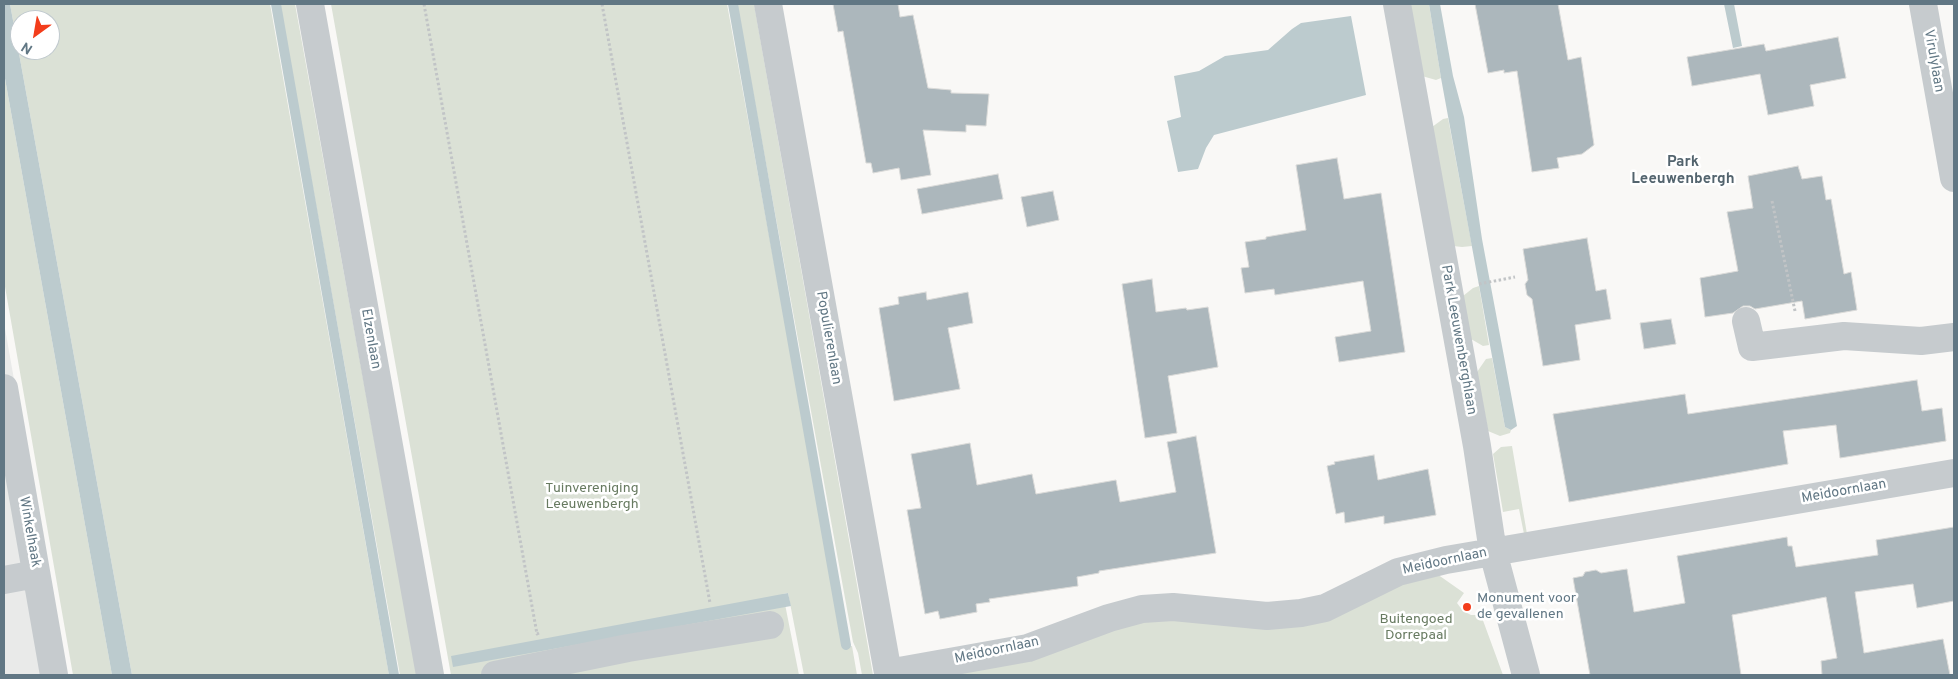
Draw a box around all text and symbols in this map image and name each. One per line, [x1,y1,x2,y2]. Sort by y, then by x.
north arrow [10,10,60,60]
street label: Virulylaan [1919,28,1947,94]
text: N [19,37,36,57]
district label: Park Leeuwenbergh [1631,154,1735,189]
street label: Park Leeuwenberghlaan [1437,264,1479,416]
street label: Populierenlaan [812,290,844,386]
street label: Elzenlaan [356,307,384,371]
street label: Meidoornlaan [1800,476,1888,508]
park label: Tuinvereniging Leeuwenbergh [545,481,639,514]
street label: Winkelhaak [15,495,43,569]
street label: Meidoornlaan [1401,545,1489,579]
place label: Monument voor de gevallenen [1477,591,1576,624]
marker: Monument voor de gevallenen [1461,601,1473,613]
park label: Buitengoed Dorrepaal [1379,612,1453,644]
street label: Meidoornlaan [953,634,1041,668]

